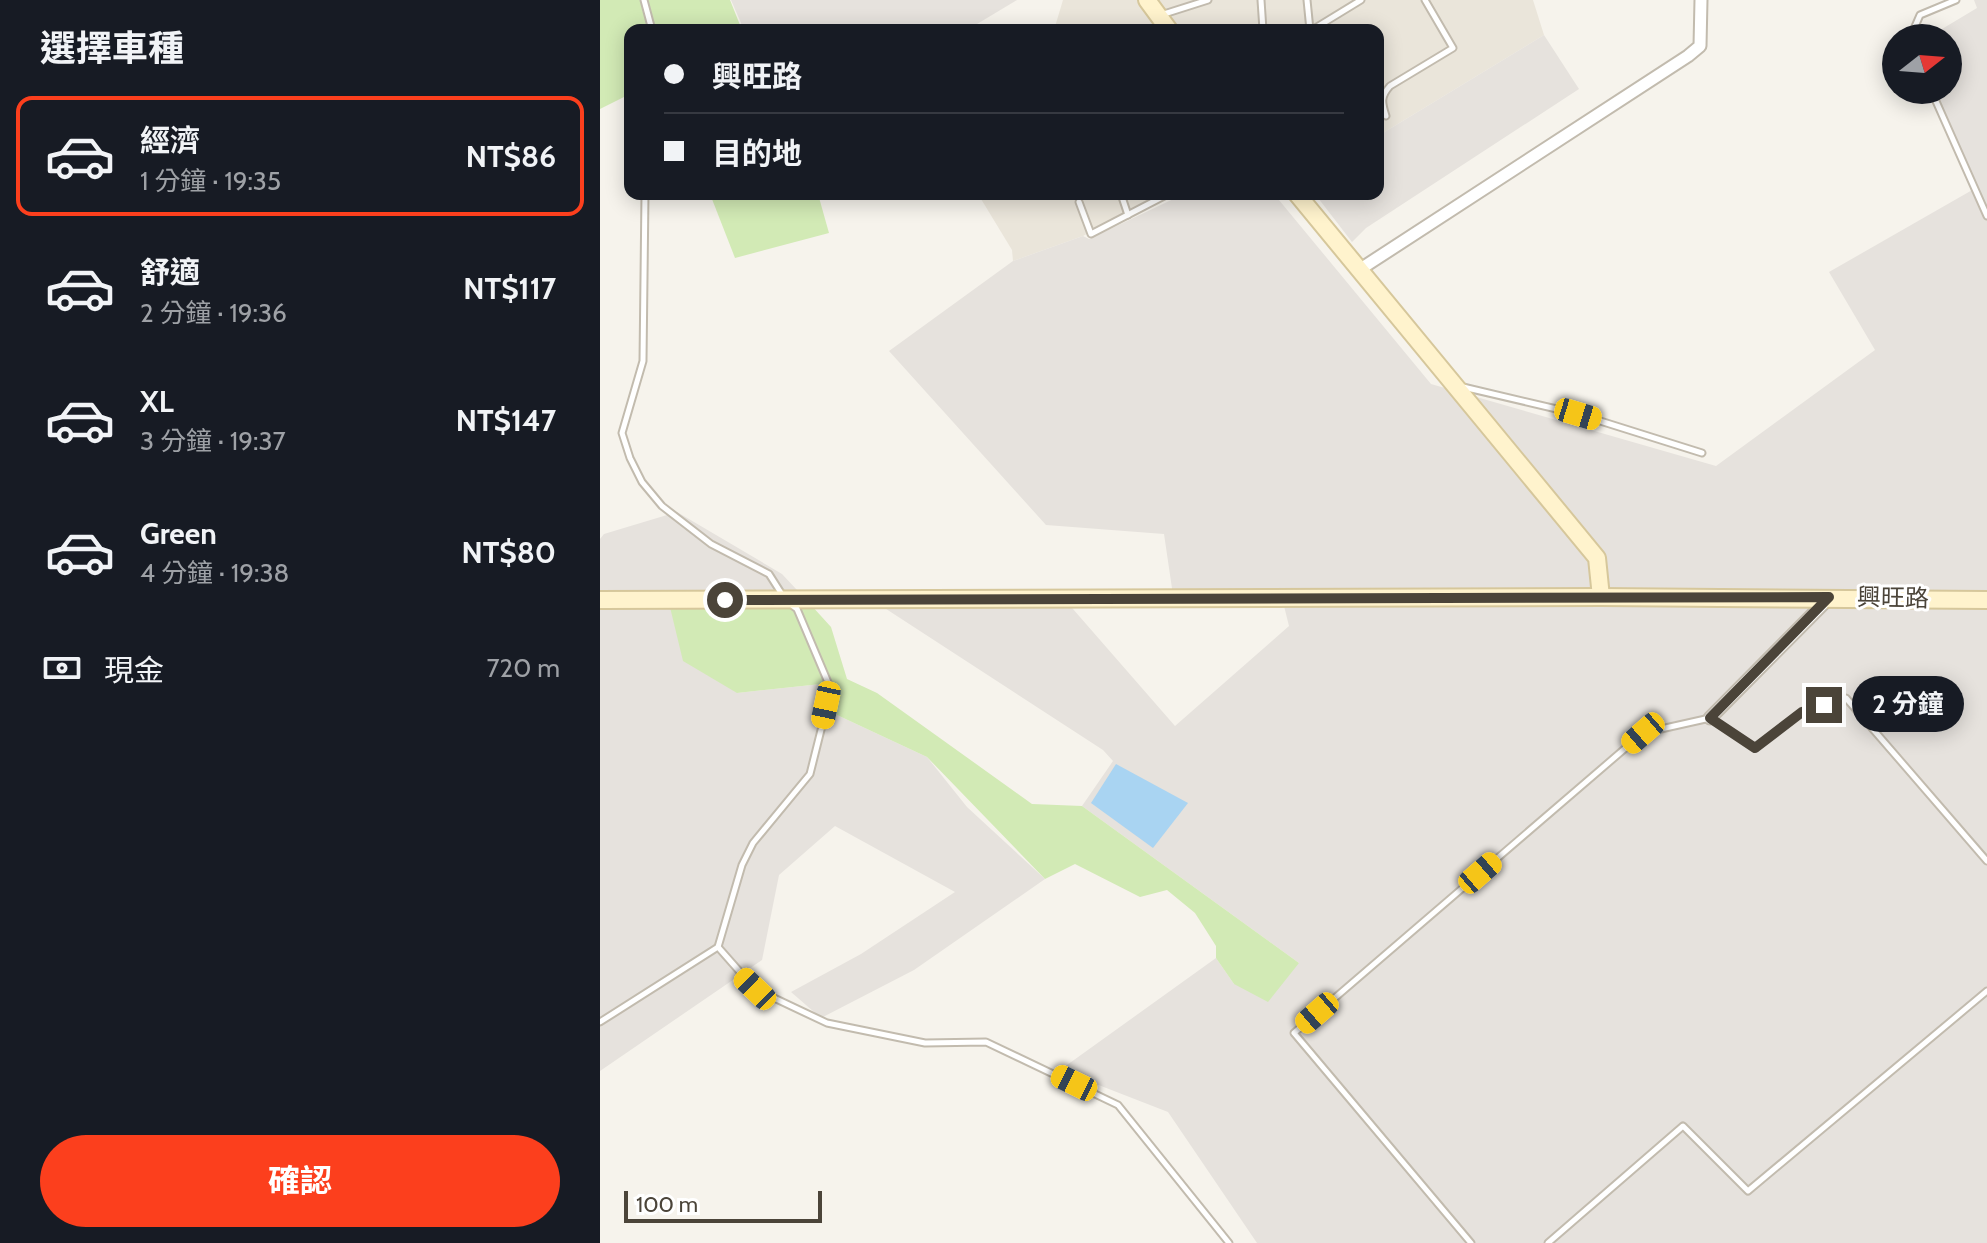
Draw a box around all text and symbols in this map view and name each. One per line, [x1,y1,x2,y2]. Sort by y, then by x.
north arrow [1882,24,1962,104]
map controls [1882,24,1962,104]
text: 選擇車種 [40,26,184,70]
text: 興旺路 [712,58,802,95]
icon: car [44,120,116,192]
text: 經濟 [140,122,200,159]
text: 目的地 [712,135,802,172]
text: NT$86 [466,138,556,175]
text: 1 分鐘 · 19:35 [140,165,281,197]
icon: car [44,252,116,324]
text: 舒適 [140,254,200,291]
text: NT$117 [463,270,556,307]
text: 2 分鐘 · 19:36 [140,297,287,329]
text: XL [140,383,174,420]
icon: car [44,384,116,456]
car [1552,396,1604,432]
text: NT$147 [456,402,556,439]
text: 3 分鐘 · 19:37 [140,425,286,457]
text: Green [140,515,217,552]
icon: car [44,516,116,588]
text: NT$80 [461,534,556,571]
text: 4 分鐘 · 19:38 [140,557,289,589]
route start [707,582,743,618]
street label: 興旺路 [1857,582,1929,613]
icon: cash [40,646,84,690]
text: 現金 [104,652,164,689]
text: 720 m [486,652,560,684]
callout: 2 分鐘 [1852,677,1964,733]
car [809,679,843,731]
route end [1806,687,1842,723]
text: 2 分鐘 [1872,688,1944,720]
car [1617,708,1669,758]
car [1454,848,1506,898]
car [729,964,781,1014]
car [1291,988,1343,1038]
car [1047,1062,1101,1104]
button: 確認 [40,1135,560,1227]
scale bar [624,1187,822,1223]
text: 100 m [636,1191,698,1218]

